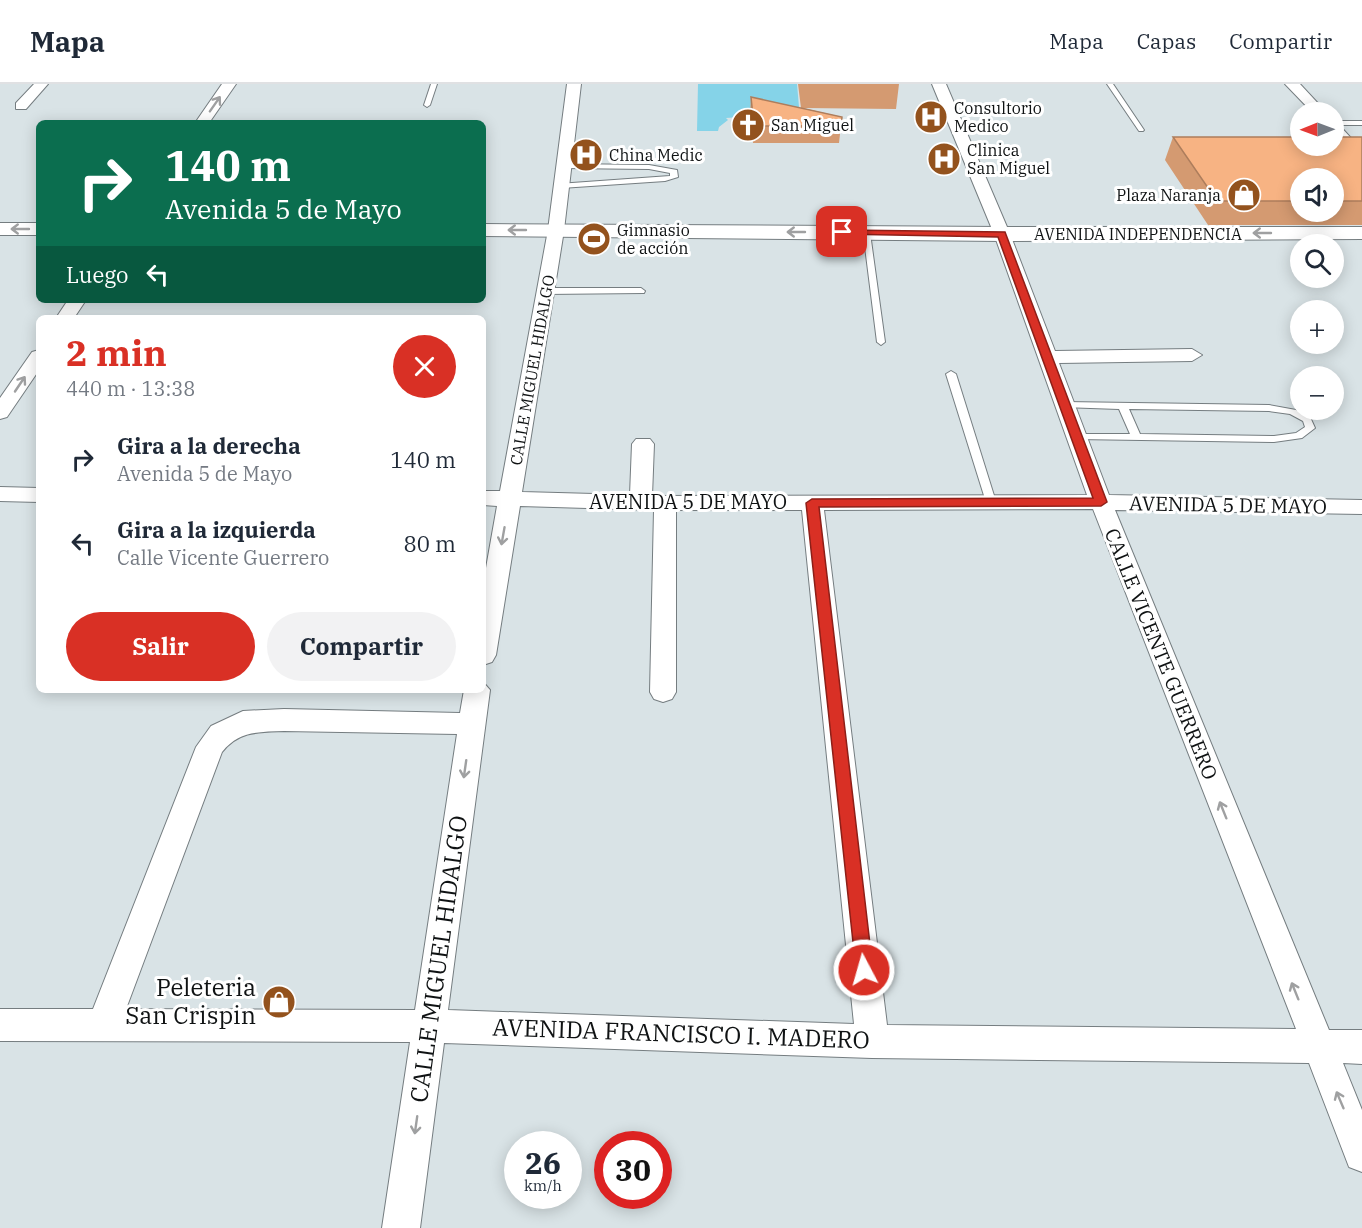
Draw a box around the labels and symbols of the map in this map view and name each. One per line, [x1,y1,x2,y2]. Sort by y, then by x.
one-way arrow [209,96,222,112]
place label: Consultorio Medico [954,98,1042,136]
hospital icon: Consultorio Medico [913,99,949,135]
north arrow [1290,102,1344,156]
church icon: San Miguel [730,107,766,143]
place label: San Miguel [771,115,854,135]
hospital icon: China Medic [568,137,604,173]
place label: Clinica San Miguel [967,140,1050,178]
hospital icon: Clinica San Miguel [926,141,962,177]
place label: China Medic [609,145,703,165]
shop icon: Plaza Naranja [1226,177,1262,213]
place label: Plaza Naranja [1116,185,1221,205]
pin [816,206,867,257]
place label: Gimnasio de acción [617,220,690,258]
sports icon: Gimnasio de acción [576,221,612,257]
one-way arrow [10,223,30,235]
one-way arrow [508,224,528,236]
street label: AVENIDA INDEPENDENCIA [1034,224,1242,244]
one-way arrow [787,226,807,238]
one-way arrow [1252,227,1272,239]
street label: CALLE MIGUEL HIDALGO [505,273,559,467]
one-way arrow [13,376,26,393]
street label: AVENIDA 5 DE MAYO [589,488,787,515]
street label: AVENIDA 5 DE MAYO [1129,489,1327,520]
street label: CALLE VICENTE GUERRERO [1099,524,1224,784]
one-way arrow [498,526,509,545]
one-way arrow [459,758,470,778]
one-way arrow [1217,801,1228,820]
street label: CALLE MIGUEL HIDALGO [402,813,474,1104]
position arrow [832,938,896,1002]
place label: Peleteria San Crispin [125,971,256,1031]
one-way arrow [1289,982,1300,1001]
shop icon: Peleteria San Crispin [261,984,297,1020]
street label: AVENIDA FRANCISCO I. MADERO [492,1010,870,1056]
one-way arrow [1334,1092,1345,1110]
one-way arrow [410,1115,421,1135]
speed limit sign: 30 [594,1131,672,1209]

